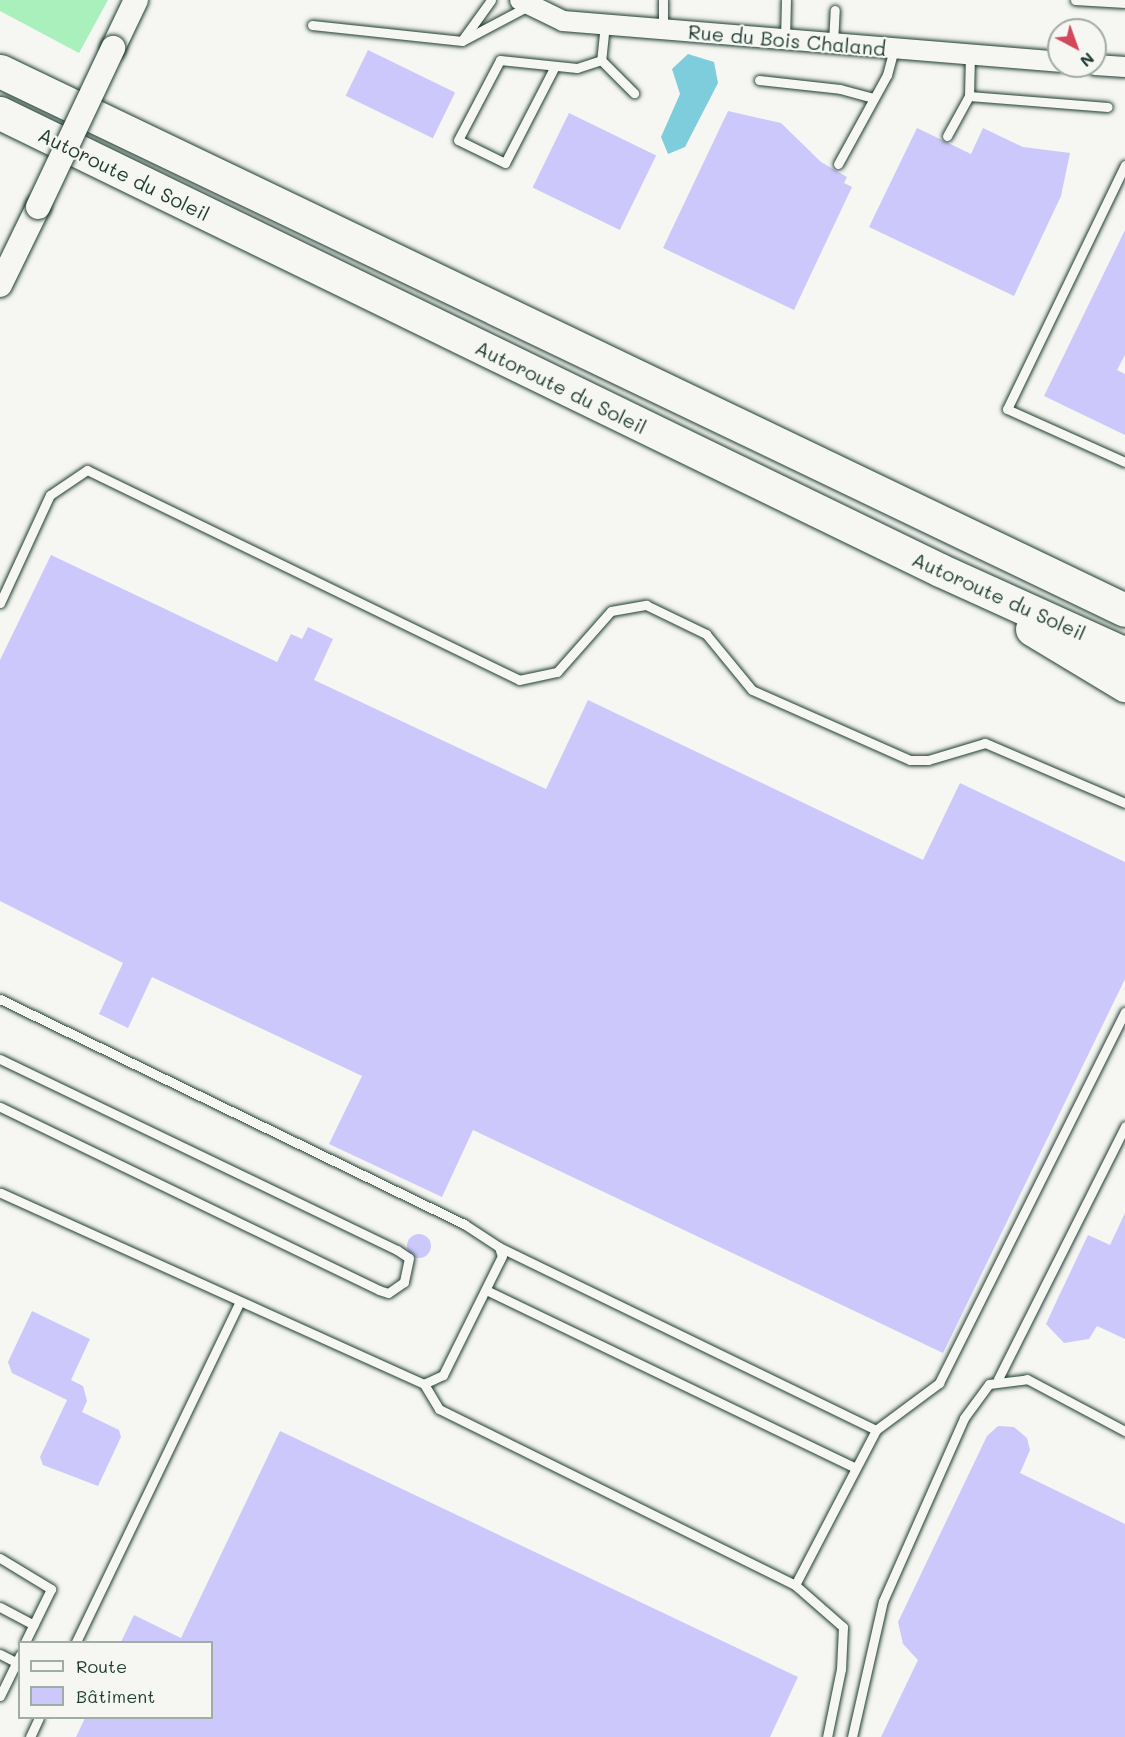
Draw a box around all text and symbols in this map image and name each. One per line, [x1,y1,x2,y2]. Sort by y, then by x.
north arrow [1047,18,1107,78]
street label: Rue du Bois Chaland [687,19,887,61]
text: N [1076,49,1099,72]
street label: Autoroute du Soleil [34,122,214,226]
street label: Autoroute du Soleil [471,335,651,439]
street label: Autoroute du Soleil [908,547,1090,645]
legend [18,1641,213,1719]
text: Route [76,1654,127,1678]
text: Bâtiment [76,1684,155,1708]

